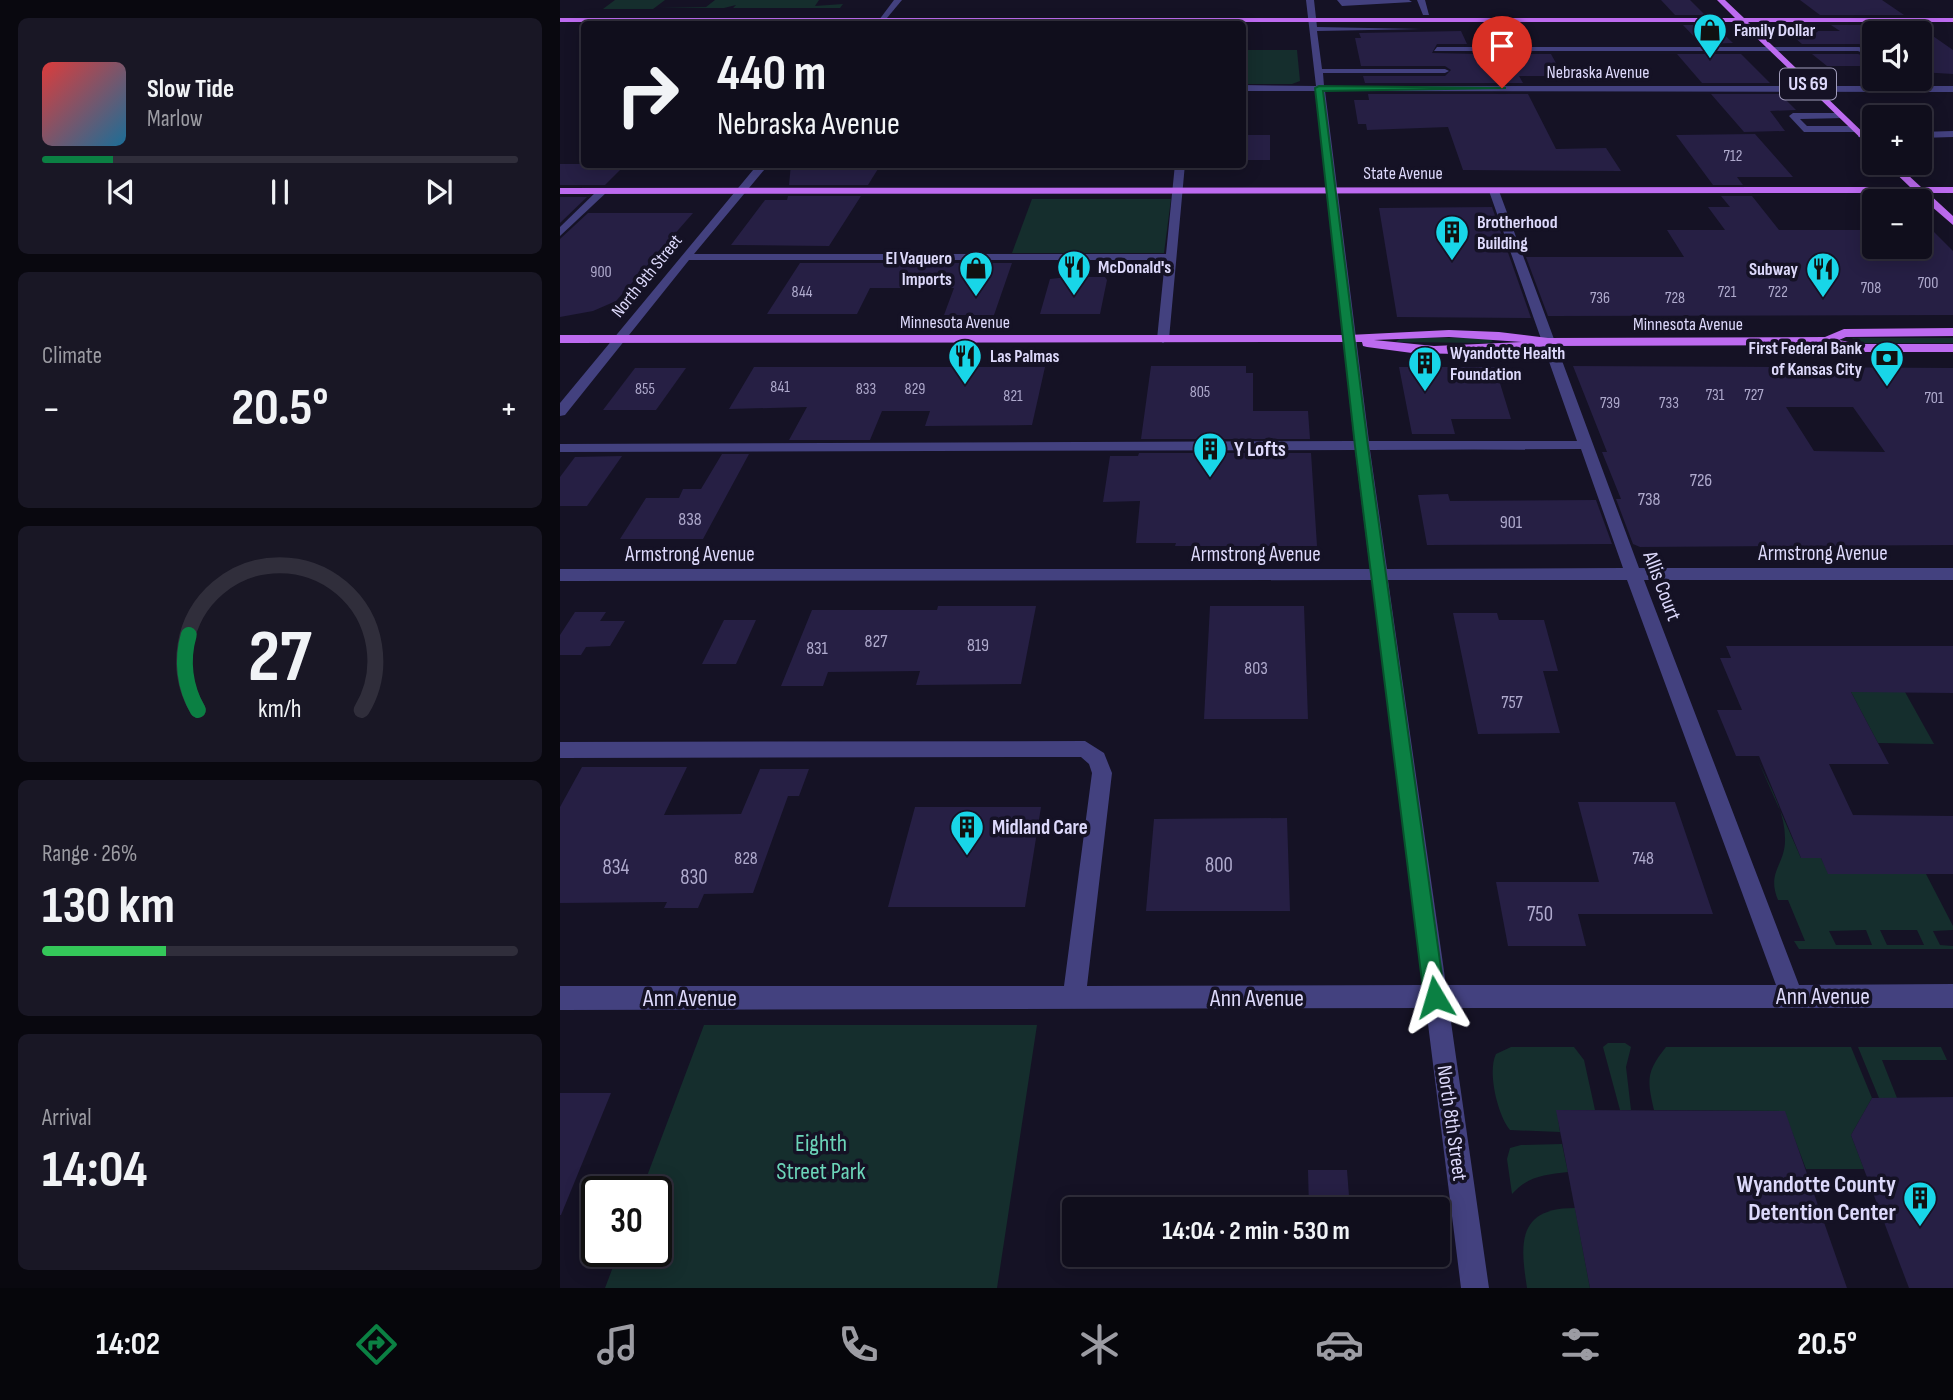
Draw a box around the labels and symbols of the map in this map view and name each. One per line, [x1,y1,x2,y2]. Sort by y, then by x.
shop icon: Family Dollar [1691,11,1729,60]
pin [1472,16,1532,88]
place label: Family Dollar [1734,20,1816,41]
street label: Nebraska Avenue [1547,62,1649,83]
road number: US 69 [1780,68,1836,100]
house number: 712 [1724,147,1742,166]
street label: State Avenue [1363,163,1443,184]
place label: Brotherhood Building [1477,212,1558,254]
building icon: Brotherhood Building [1433,213,1471,262]
street label: North 9th Street [607,230,687,322]
place label: El Vaquero Imports [886,248,952,290]
restaurant icon: McDonald's [1055,248,1093,297]
shop icon: El Vaquero Imports [957,249,995,298]
restaurant icon: Subway [1804,250,1842,299]
place label: McDonald's [1098,257,1171,278]
place label: Subway [1749,259,1798,280]
house number: 900 [590,263,612,282]
house number: 700 [1918,274,1938,293]
house number: 708 [1861,279,1881,298]
house number: 844 [792,283,813,302]
house number: 721 [1718,283,1737,302]
house number: 722 [1768,283,1788,302]
house number: 736 [1590,289,1610,308]
house number: 728 [1665,289,1685,308]
street label: Minnesota Avenue [900,312,1010,333]
street label: Minnesota Avenue [1633,314,1743,335]
restaurant icon: Las Palmas [946,337,984,386]
place label: First Federal Bank of Kansas City [1749,338,1862,380]
bank icon: First Federal Bank of Kansas City [1868,339,1906,388]
place label: Wyandotte Health Foundation [1450,343,1565,385]
building icon: Wyandotte Health Foundation [1406,344,1444,393]
place label: Las Palmas [990,346,1060,367]
house number: 841 [770,378,790,397]
house number: 855 [635,380,655,399]
house number: 833 [856,380,876,399]
house number: 829 [905,380,925,399]
house number: 805 [1190,383,1210,402]
house number: 731 [1706,386,1725,405]
house number: 727 [1744,386,1764,405]
house number: 821 [1003,387,1023,406]
house number: 701 [1924,389,1944,408]
house number: 739 [1600,394,1620,413]
house number: 733 [1659,394,1679,413]
building icon: Y Lofts [1191,430,1229,479]
place label: Y Lofts [1234,437,1286,462]
house number: 726 [1690,470,1712,491]
house number: 738 [1638,489,1660,510]
house number: 838 [678,509,702,530]
house number: 901 [1500,512,1523,533]
street label: Armstrong Avenue [1757,541,1888,566]
street label: Armstrong Avenue [624,542,755,567]
street label: Armstrong Avenue [1190,542,1321,567]
street label: Allis Court [1637,547,1687,624]
house number: 827 [865,631,888,652]
house number: 819 [967,635,989,656]
house number: 831 [806,638,829,659]
house number: 803 [1244,658,1268,679]
house number: 757 [1501,692,1524,713]
building icon: Midland Care [948,808,986,857]
place label: Midland Care [992,815,1088,840]
house number: 828 [734,848,758,869]
house number: 748 [1632,848,1654,869]
house number: 800 [1205,853,1233,878]
house number: 834 [603,855,630,880]
house number: 830 [680,865,708,890]
house number: 750 [1527,902,1553,927]
position arrow [1398,960,1472,1034]
street label: Ann Avenue [1775,982,1870,1011]
street label: Ann Avenue [642,984,737,1013]
street label: Ann Avenue [1209,984,1304,1013]
street label: North 8th Street [1432,1063,1472,1183]
park label: Eighth Street Park [776,1129,866,1186]
place label: Wyandotte County Detention Center [1737,1170,1897,1227]
speed limit sign: 30 [581,1176,672,1267]
building icon: Wyandotte County Detention Center [1901,1179,1939,1228]

